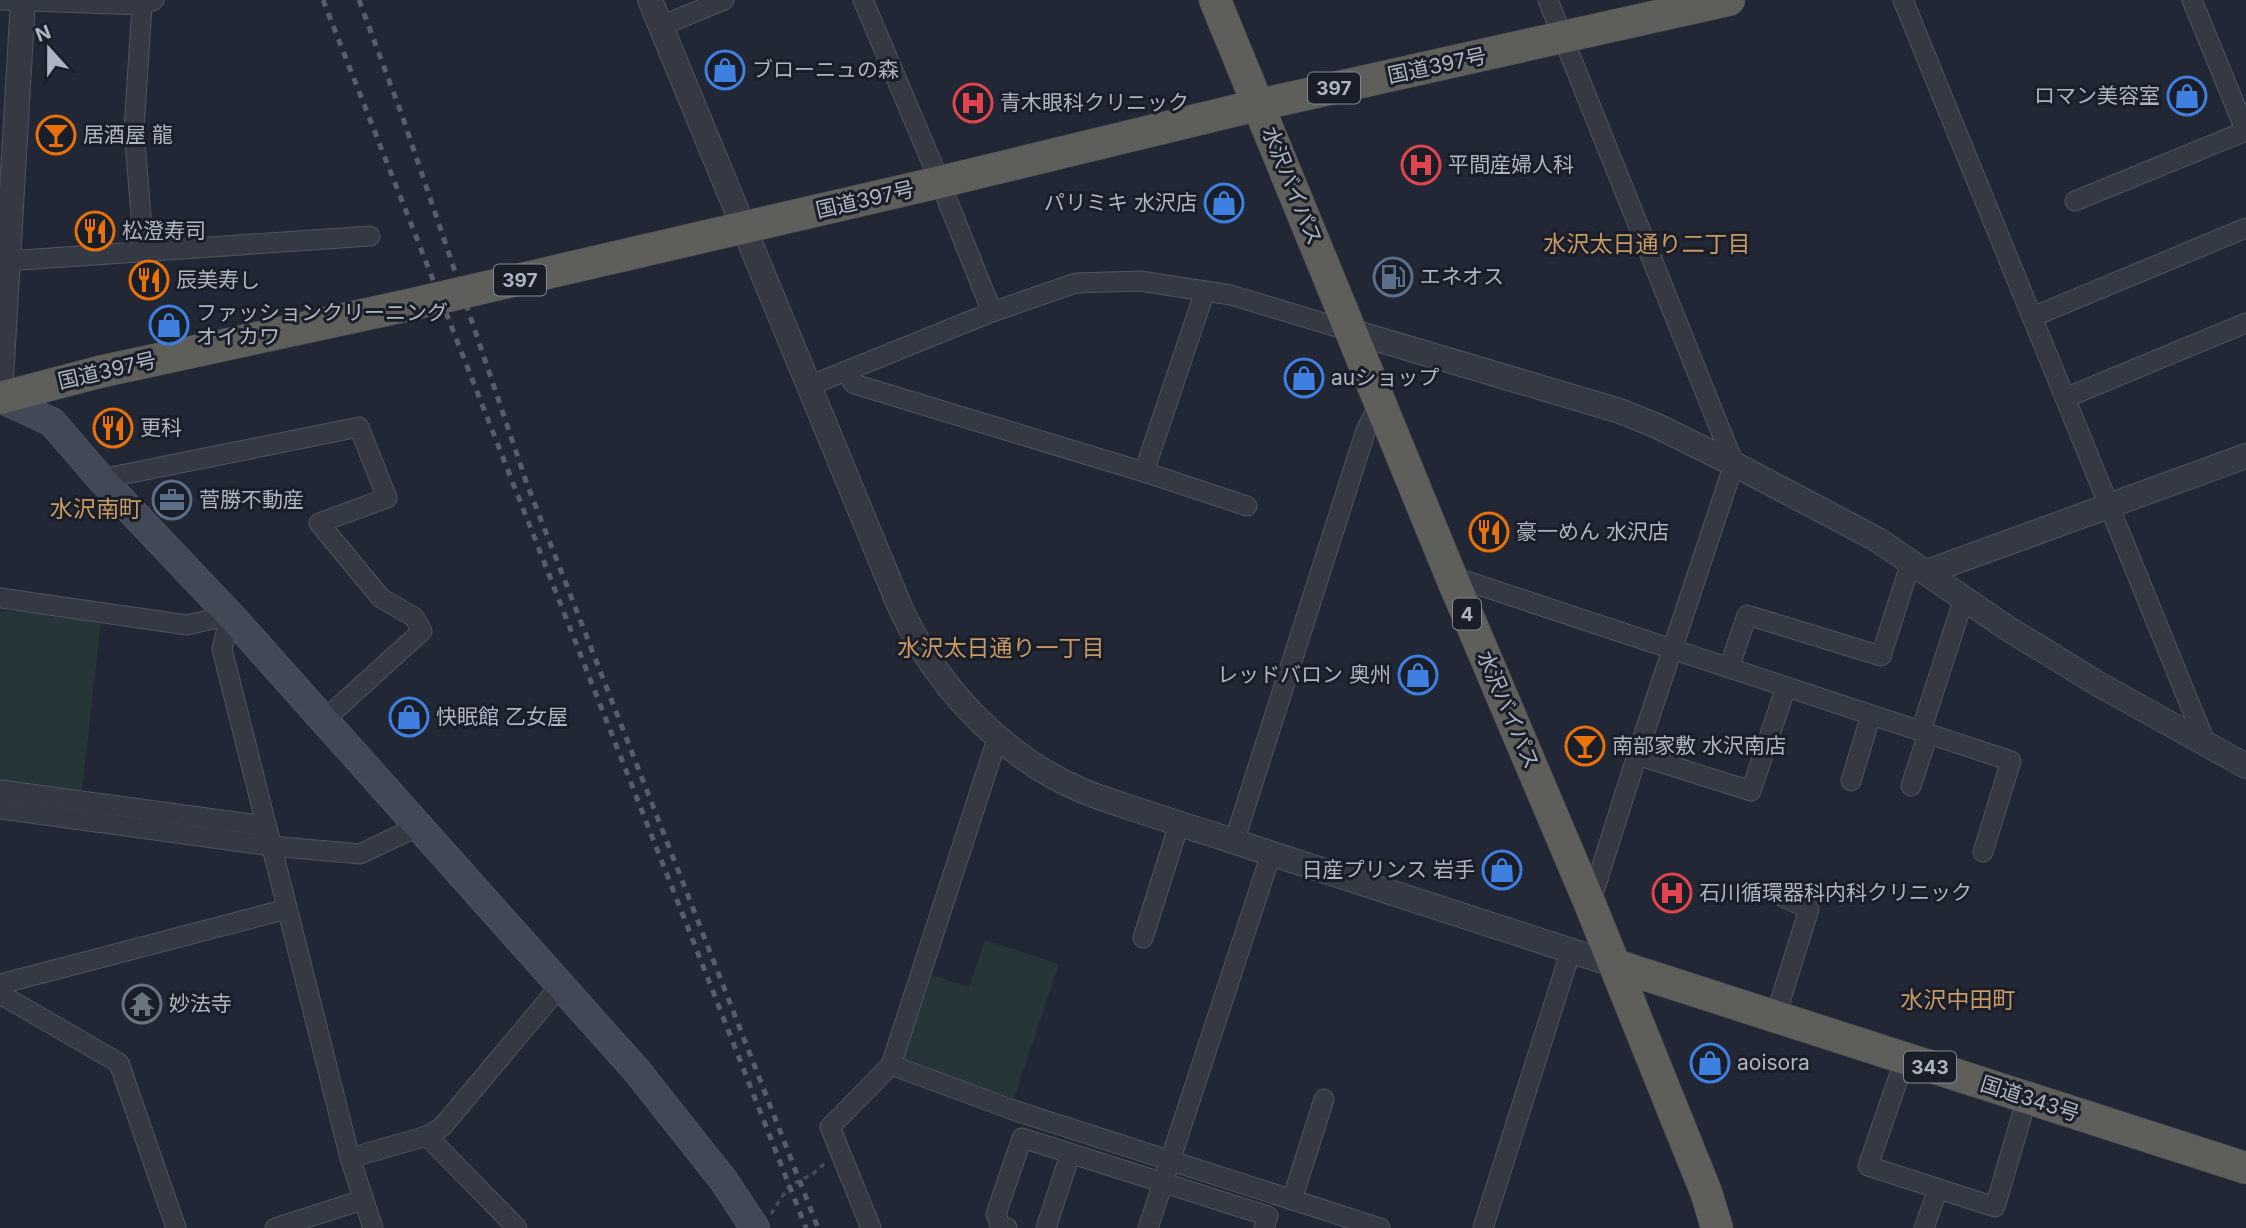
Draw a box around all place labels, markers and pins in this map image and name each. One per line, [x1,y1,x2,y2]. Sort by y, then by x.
shop icon: ブローニュの森 [704,49,746,91]
place label: ブローニュの森 [752,57,899,82]
shop icon: ロマン美容室 [2166,75,2208,117]
hospital icon: 青木眼科クリニック [952,82,994,124]
place label: ロマン美容室 [2034,83,2160,108]
place label: 青木眼科クリニック [1000,90,1189,115]
bar icon: 居酒屋 龍 [35,114,77,156]
place label: 居酒屋 龍 [83,122,173,147]
hospital icon: 平間産婦人科 [1400,144,1442,186]
place label: 平間産婦人科 [1448,152,1574,177]
shop icon: パリミキ 水沢店 [1203,182,1245,224]
place label: パリミキ 水沢店 [1044,190,1197,215]
restaurant icon: 松澄寿司 [74,210,116,252]
place label: 松澄寿司 [122,218,206,243]
fuel station icon: エネオス [1372,256,1414,298]
restaurant icon: 辰美寿し [128,259,170,301]
place label: エネオス [1420,264,1504,289]
place label: 辰美寿し [176,267,260,292]
place label: ファッションクリーニング オイカワ [196,300,448,349]
shop icon: ファッションクリーニング オイカワ [148,304,190,346]
shop icon: auショップ [1283,357,1325,399]
place label: auショップ [1331,365,1439,390]
restaurant icon: 更科 [92,407,134,449]
place label: 更科 [140,415,182,440]
office icon: 菅勝不動産 [151,479,193,521]
place label: 菅勝不動産 [199,487,304,512]
restaurant icon: 豪一めん 水沢店 [1468,511,1510,553]
place label: 豪一めん 水沢店 [1516,519,1669,544]
shop icon: レッドバロン 奥州 [1397,654,1439,696]
place label: レッドバロン 奥州 [1217,662,1391,687]
shop icon: 快眠館 乙女屋 [388,696,430,738]
place label: 快眠館 乙女屋 [436,704,568,729]
bar icon: 南部家敷 水沢南店 [1564,725,1606,767]
place label: 南部家敷 水沢南店 [1612,733,1786,758]
shop icon: 日産プリンス 岩手 [1481,849,1523,891]
place label: 日産プリンス 岩手 [1302,857,1475,882]
hospital icon: 石川循環器科内科クリニック [1651,872,1693,914]
place label: 石川循環器科内科クリニック [1699,880,1972,905]
temple icon: 妙法寺 [121,983,163,1025]
place label: 妙法寺 [169,991,232,1016]
shop icon: aoisora [1689,1042,1731,1084]
place label: aoisora [1737,1050,1810,1075]

